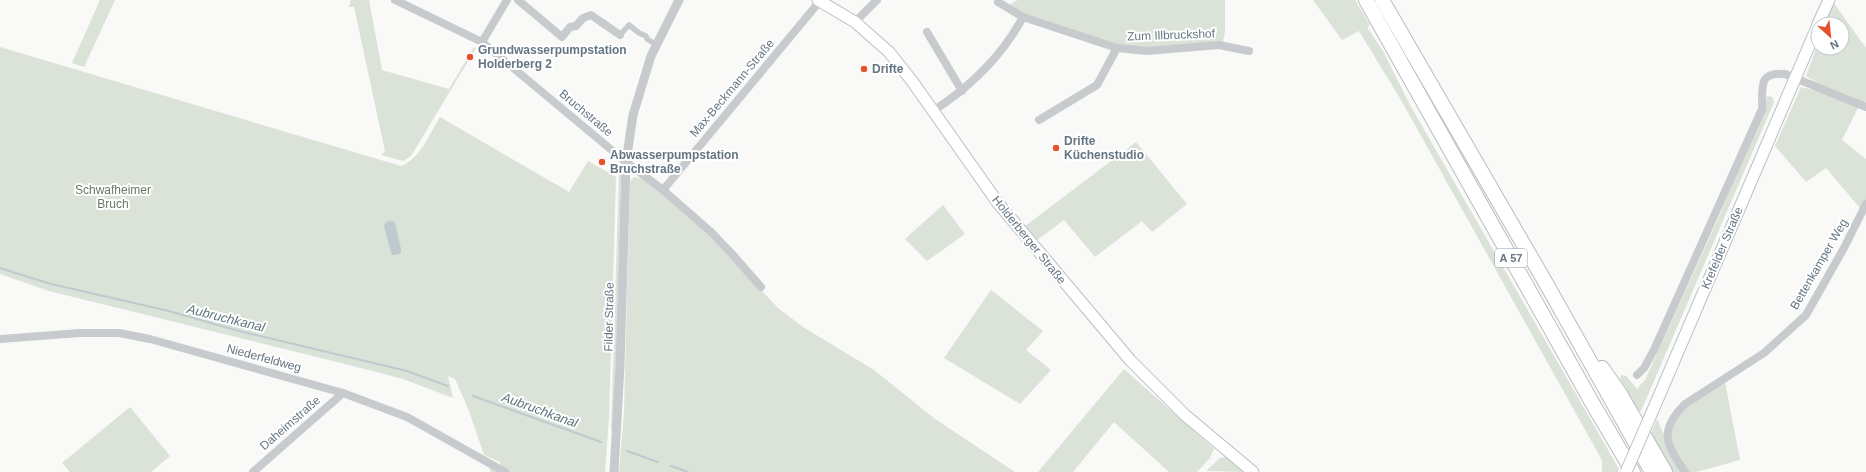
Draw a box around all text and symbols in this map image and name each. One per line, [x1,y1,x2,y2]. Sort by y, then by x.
north arrow [1810,16,1850,56]
street label: Zum Illbruckshof [1127,26,1216,44]
street label: Max-Beckmann-Straße [687,36,777,140]
text: N [1828,38,1841,52]
place label: Grundwasserpumpstation Holderberg 2 [478,43,627,71]
marker: Grundwasserpumpstation Holderberg 2 [465,52,475,62]
place label: Drifte [872,62,904,76]
marker: Drifte [859,64,869,74]
street label: Bruchstraße [556,87,616,140]
place label: Drifte Küchenstudio [1064,134,1144,162]
marker: Drifte Küchenstudio [1051,143,1061,153]
place label: Abwasserpumpstation Bruchstraße [610,148,739,176]
marker: Abwasserpumpstation Bruchstraße [597,157,607,167]
park label: Schwafheimer Bruch [75,183,151,211]
street label: Holderberger Straße [989,193,1069,287]
street label: Krefelder Straße [1698,204,1746,291]
street label: Bettenkamper Weg [1787,216,1851,312]
road number: A 57 [1495,249,1527,267]
street label: Filder Straße [601,282,617,352]
water label: Aubruchkanal [185,301,267,335]
street label: Niederfeldweg [225,341,303,375]
water label: Aubruchkanal [499,389,581,431]
street label: Daheimstraße [257,393,323,453]

